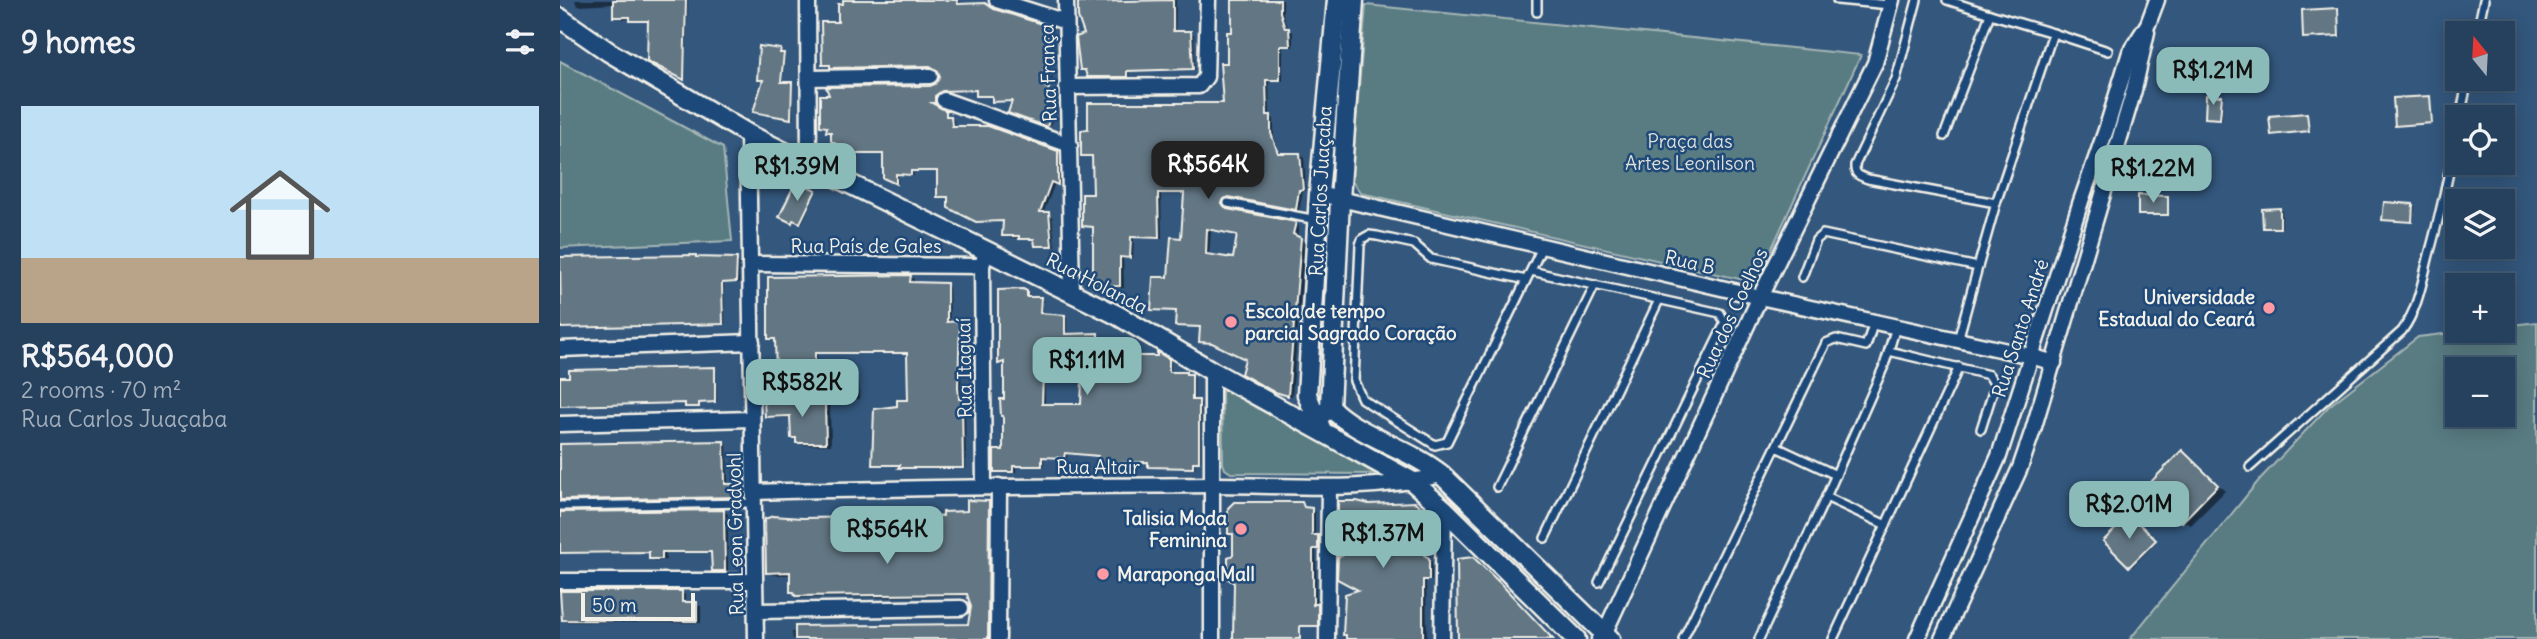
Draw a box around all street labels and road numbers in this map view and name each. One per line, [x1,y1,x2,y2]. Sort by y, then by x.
street label: Rua França [1034,23,1062,122]
street label: Rua Carlos Juaçaba [1304,105,1336,277]
street label: Rua País de Gales [790,234,942,258]
street label: Rua dos Coelhos [1691,244,1773,382]
street label: Rua B [1663,245,1717,279]
street label: Rua Holanda [1042,247,1152,319]
street label: Rua Santo André [1986,256,2054,400]
street label: Rua Itaguaí [951,318,977,418]
street label: Rua Leon Gradvohl [722,452,748,616]
street label: Rua Altair [1056,455,1140,479]

